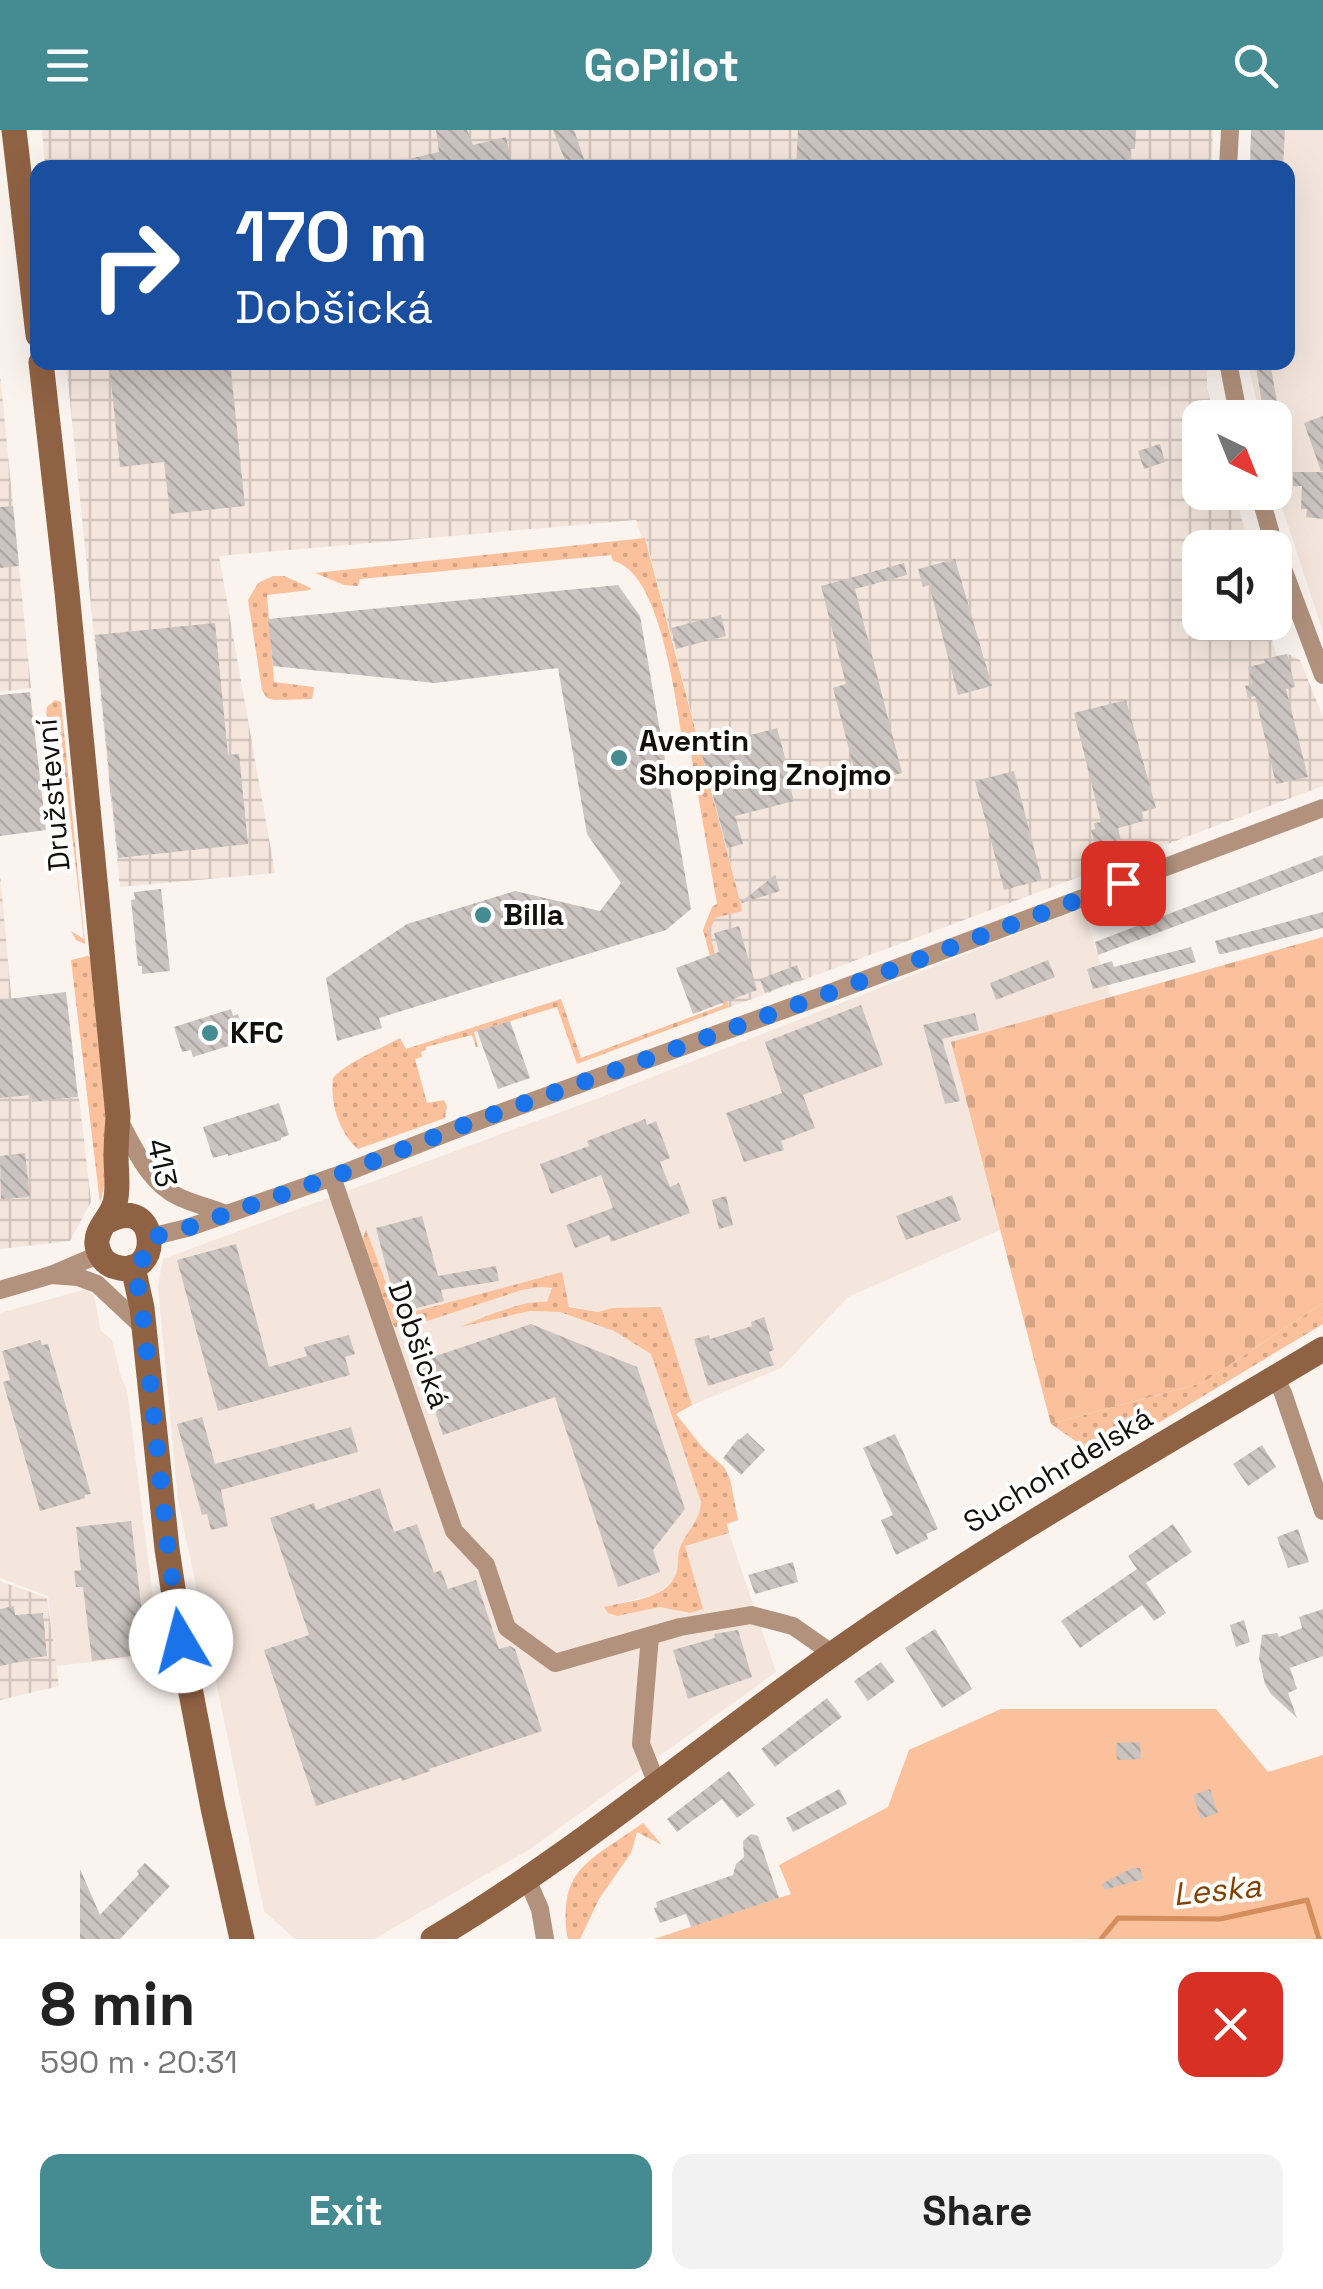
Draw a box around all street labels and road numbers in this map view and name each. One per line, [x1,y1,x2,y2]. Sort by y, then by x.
street label: Družstevní [26,717,79,873]
street label: 413 [138,1135,187,1191]
street label: Dobšická [380,1276,459,1414]
street label: Suchohrdelská [956,1398,1160,1541]

